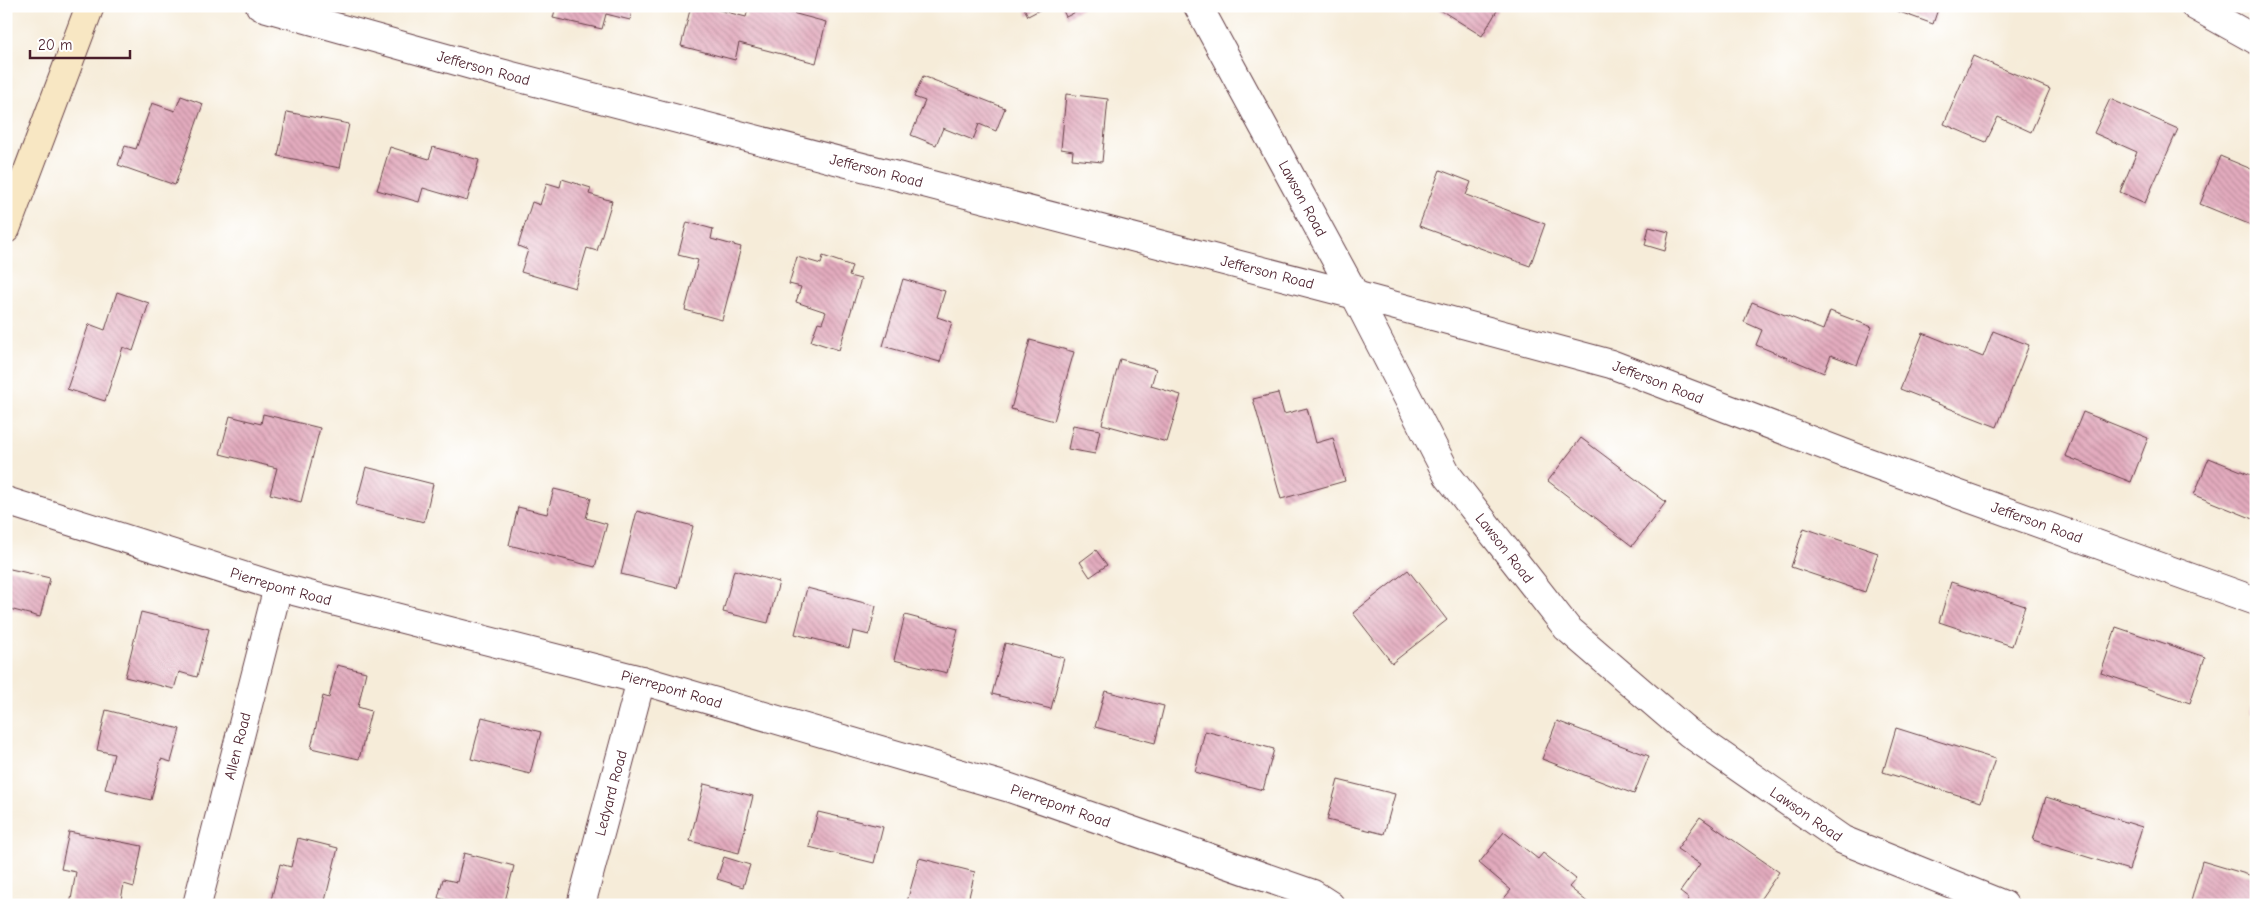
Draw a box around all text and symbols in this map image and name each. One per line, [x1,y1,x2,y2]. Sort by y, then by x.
scale bar [30,28,130,60]
text: 20 m [38,36,72,54]
street label: Jefferson Road [435,47,532,89]
street label: Jefferson Road [828,150,925,191]
street label: Lawson Road [1275,157,1330,240]
street label: Jefferson Road [1219,251,1316,293]
street label: Jefferson Road [1610,356,1706,407]
street label: Jefferson Road [1989,498,2085,547]
street label: Lawson Road [1472,510,1537,587]
street label: Pierrepont Road [228,564,333,609]
street label: Pierrepont Road [619,666,724,712]
street label: Allen Road [220,711,255,782]
street label: Ledyard Road [591,748,631,838]
street label: Pierrepont Road [1008,780,1113,831]
street label: Lawson Road [1767,783,1846,846]

